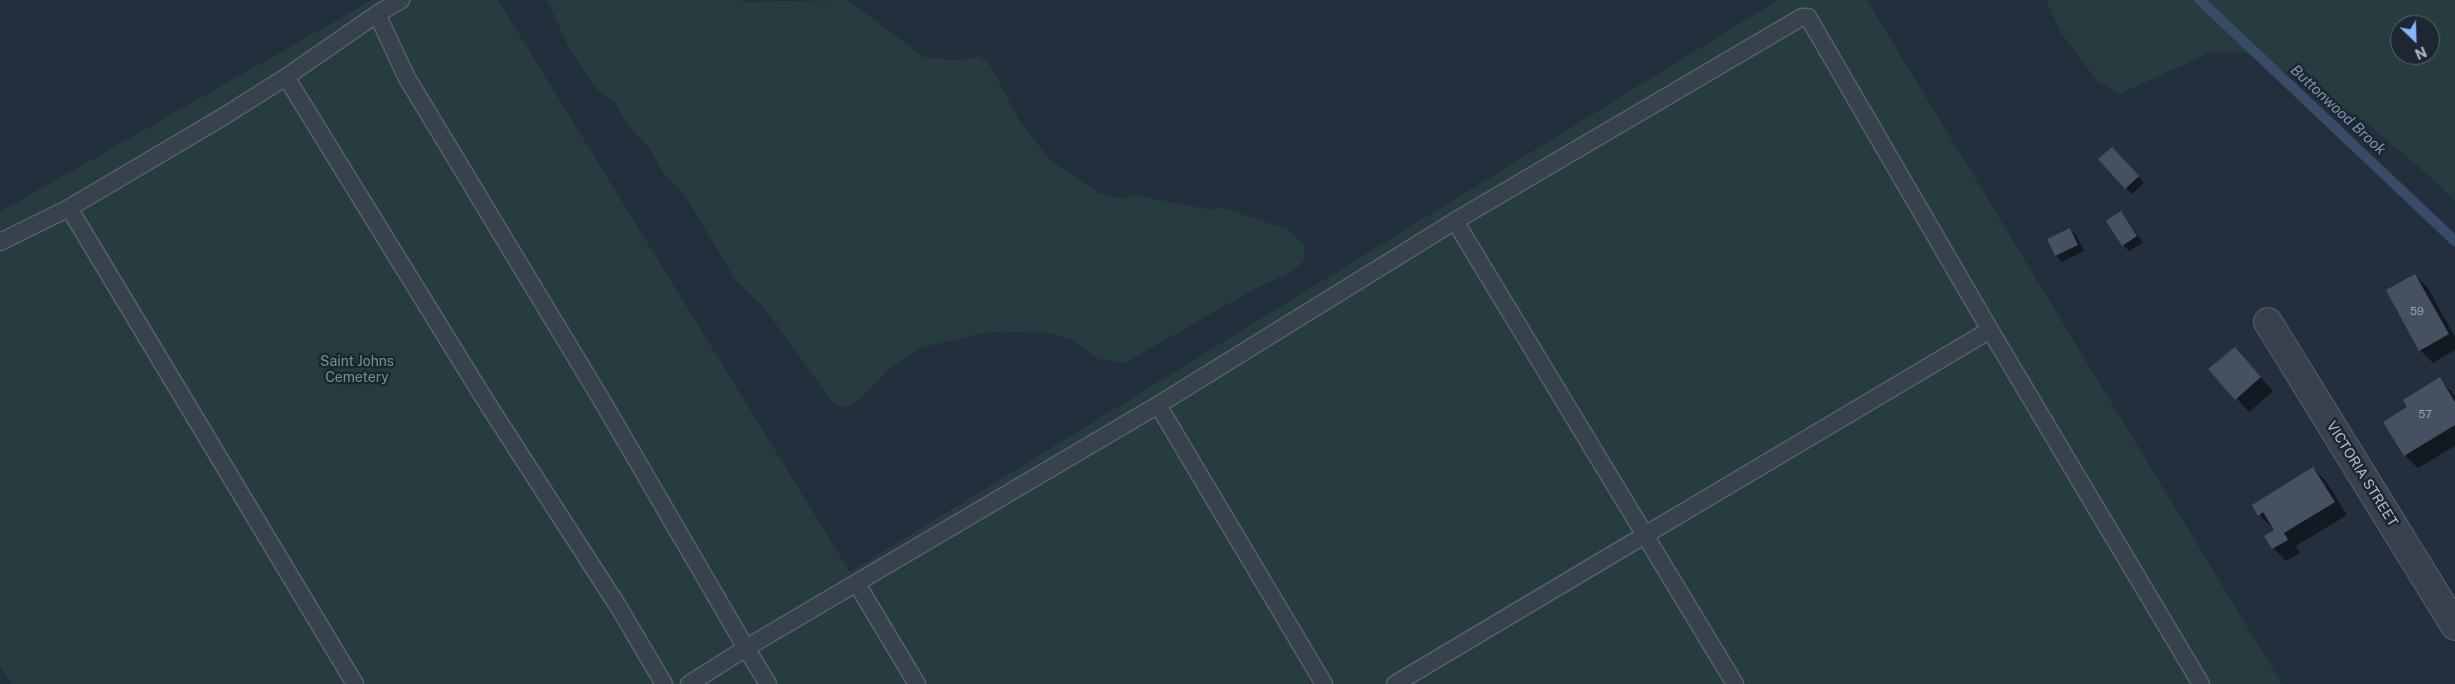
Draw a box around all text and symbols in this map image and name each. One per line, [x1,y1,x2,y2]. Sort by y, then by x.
north arrow [2390,15,2440,65]
text: N [2412,43,2429,62]
water label: Buttonwood Brook [2287,61,2389,159]
house number: 59 [2410,305,2424,319]
park label: Saint Johns Cemetery [320,354,394,387]
house number: 57 [2418,408,2432,422]
street label: VICTORIA STREET [2323,418,2401,530]

